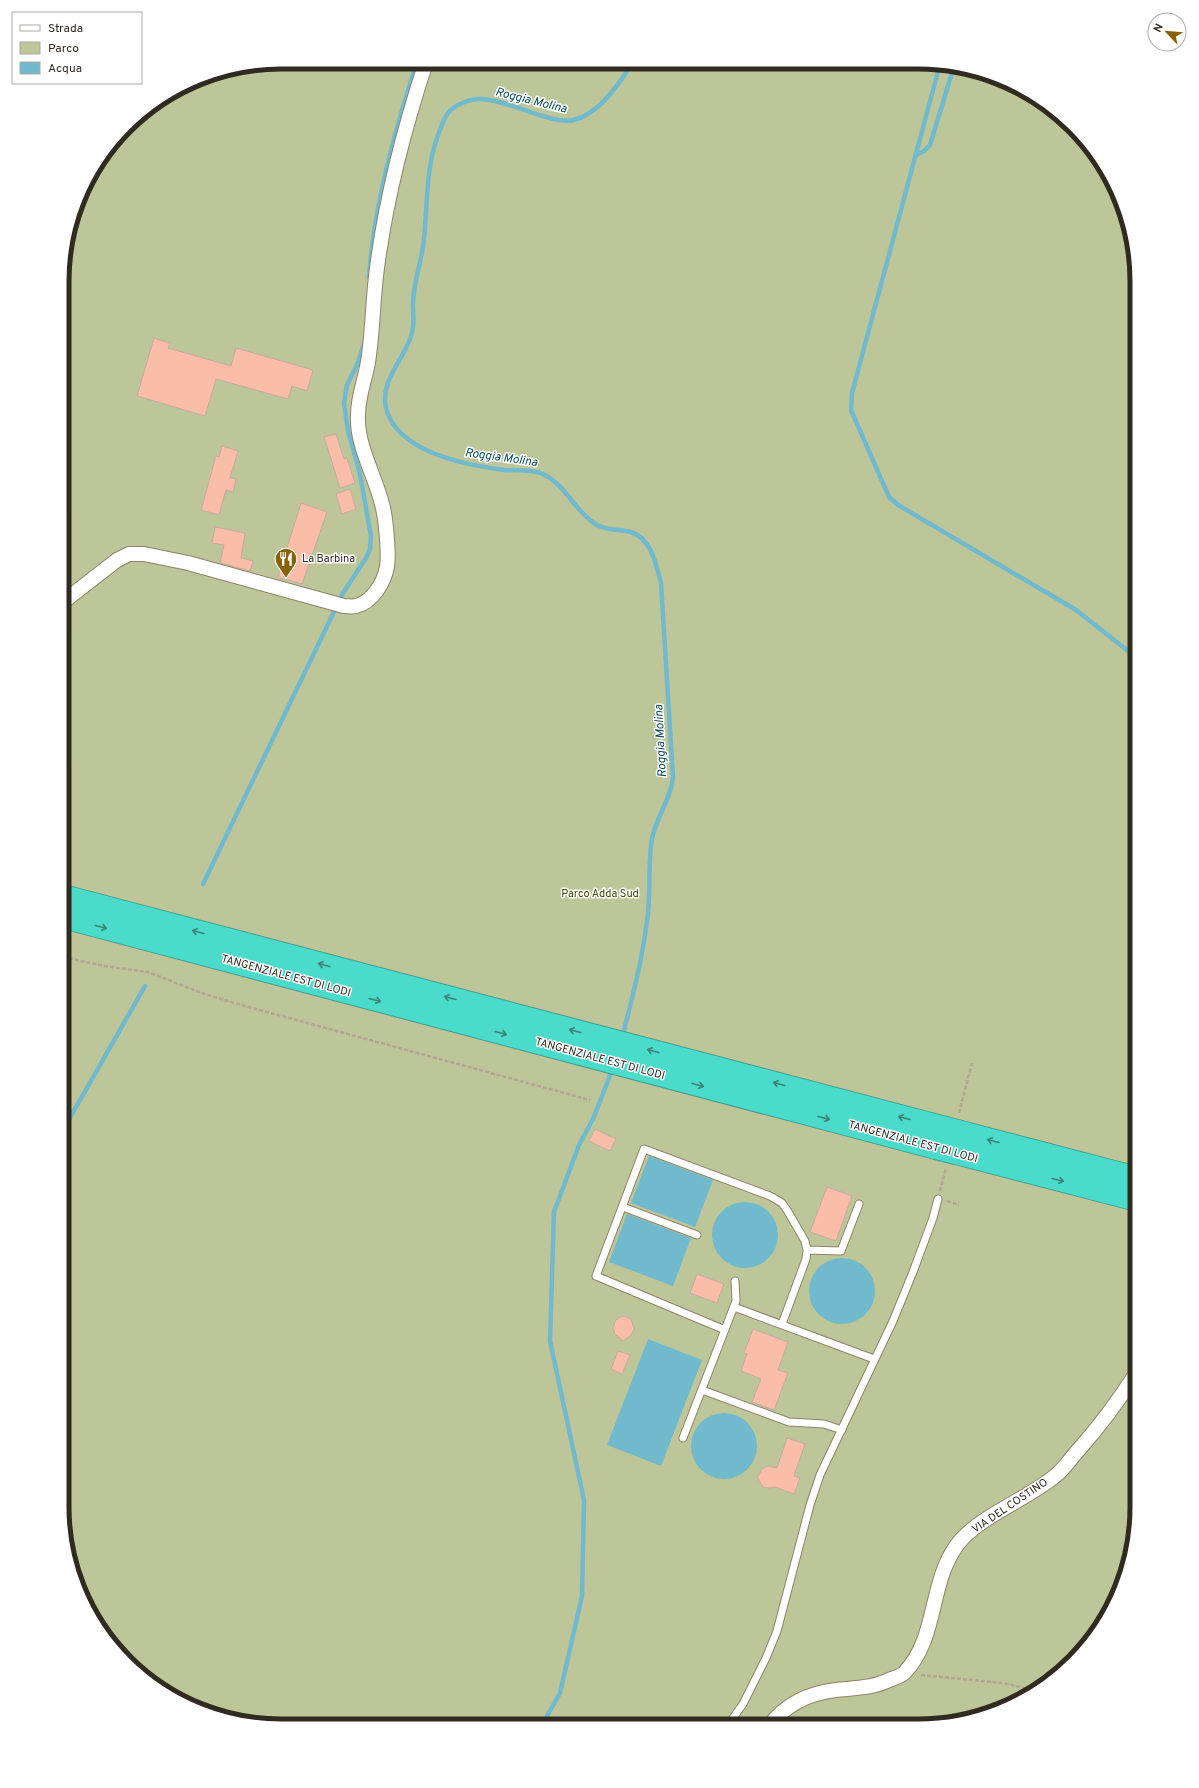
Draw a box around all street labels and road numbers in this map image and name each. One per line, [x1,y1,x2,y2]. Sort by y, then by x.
street label: TANGENZIALE EST DI LODI [220,952,352,1000]
street label: TANGENZIALE EST DI LODI [534,1035,666,1083]
street label: TANGENZIALE EST DI LODI [847,1118,979,1166]
street label: VIA DEL COSTINO [969,1475,1051,1537]

